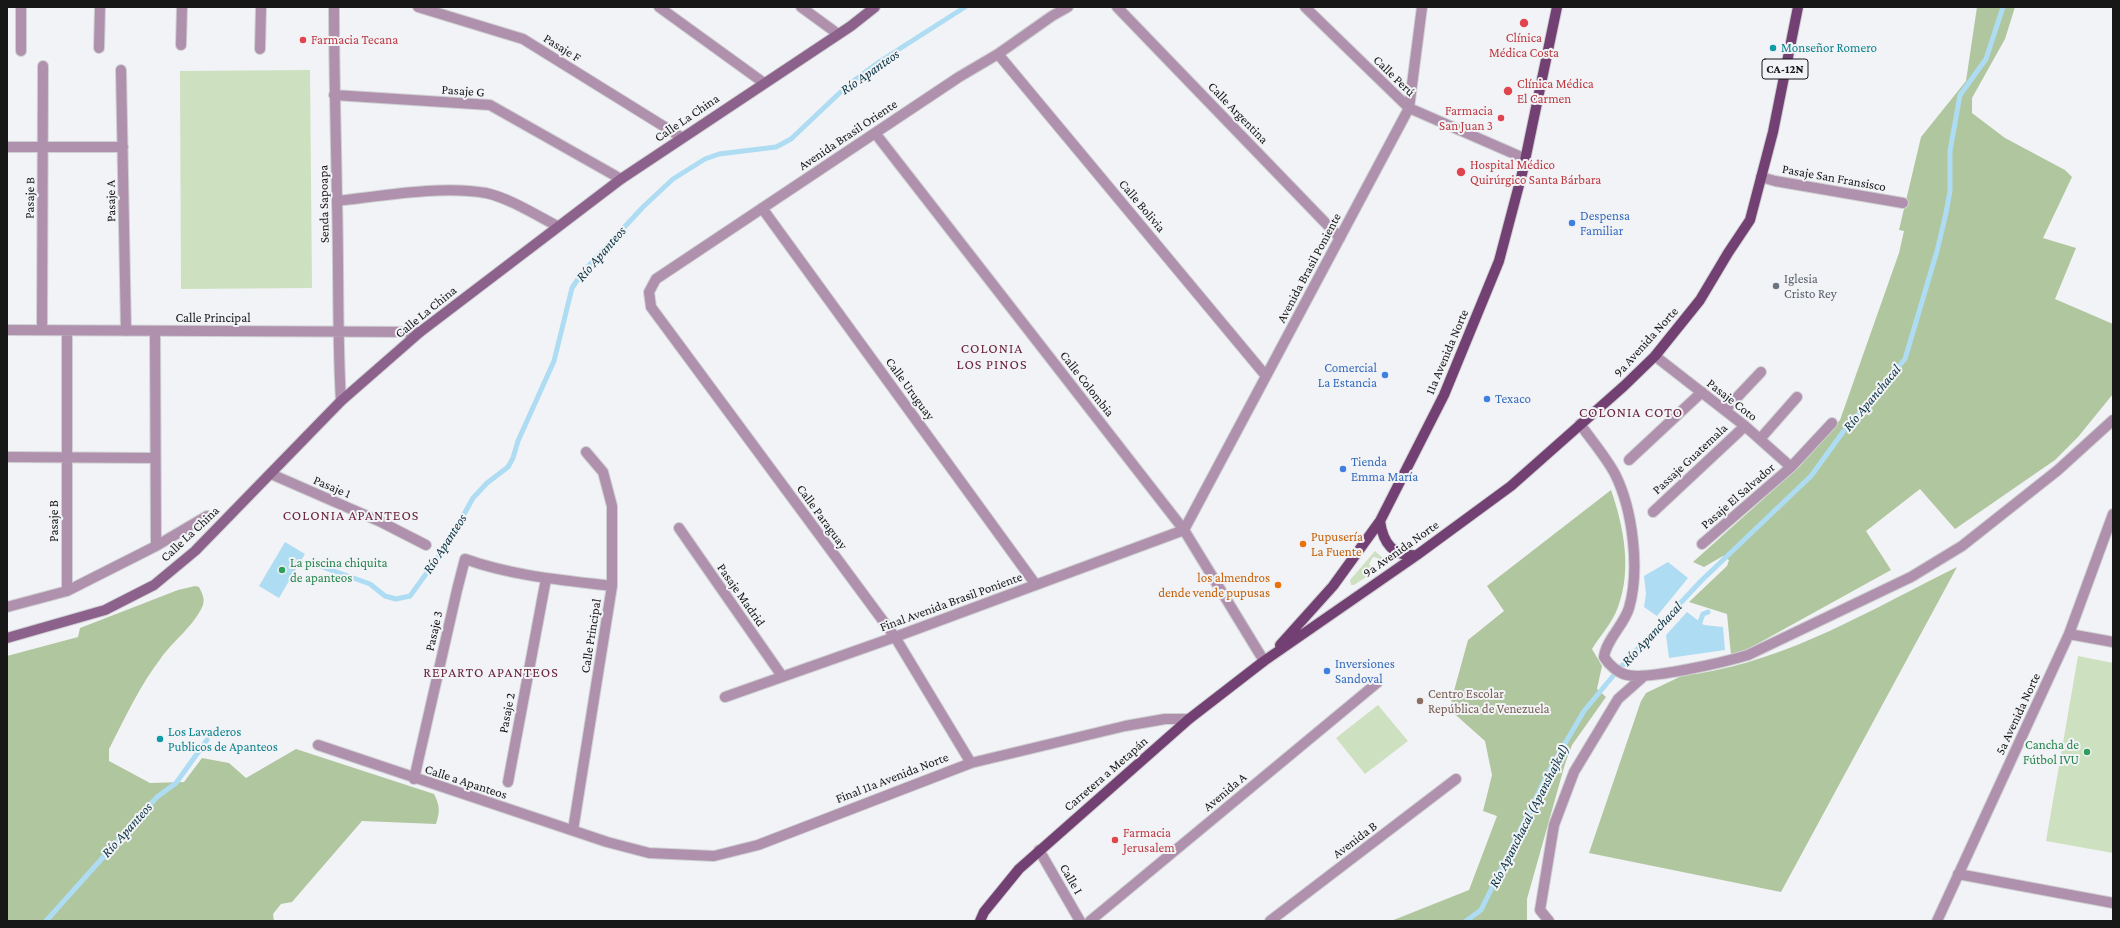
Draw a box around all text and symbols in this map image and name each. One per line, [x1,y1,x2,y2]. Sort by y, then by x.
marker: Clínica Médica Costa [1518,17,1530,29]
street label: Pasaje F [540,30,584,66]
place label: Clínica Médica Costa [1489,30,1559,61]
place label: Farmacia Tecana [311,32,398,48]
marker: Farmacia Tecana [298,35,308,45]
place label: Monseñor Romero [1781,40,1877,56]
marker: Monseñor Romero [1768,43,1778,53]
water label: Río Apanteos [837,46,903,98]
street label: Calle Perú [1370,52,1418,100]
road number: CA-12N [1762,59,1808,79]
place label: Clínica Médica El Carmen [1517,76,1594,107]
street label: Calle Argentina [1205,79,1271,147]
street label: Pasaje G [441,82,485,100]
marker: Clínica Médica El Carmen [1502,85,1514,97]
street label: Calle La China [652,91,722,145]
street label: Avenida Brasil Oriente [796,96,900,174]
place label: Farmacia San Juan 3 [1439,103,1493,134]
marker: Farmacia San Juan 3 [1496,113,1506,123]
place label: Hospital Médico Quirúrgico Santa Bárbara [1470,157,1601,188]
street label: Pasaje San Fransisco [1781,161,1887,195]
street label: Senda Sapoapa [316,165,332,243]
marker: Hospital Médico Quirúrgico Santa Bárbara [1455,166,1467,178]
street label: Calle Bolivia [1115,176,1169,236]
street label: Pasaje B [22,177,38,219]
street label: Pasaje A [103,180,119,222]
place label: Despensa Familiar [1580,208,1630,239]
street label: Avenida Brasil Poniente [1273,210,1345,326]
marker: Despensa Familiar [1567,218,1577,228]
water label: Río Apanteos [572,223,630,285]
place label: Iglesia Cristo Rey [1784,271,1837,302]
marker: Iglesia Cristo Rey [1771,281,1781,291]
street label: Calle La China [392,282,460,342]
street label: 9a Avenida Norte [1610,304,1682,380]
street label: 11a Avenida Norte [1422,307,1472,397]
street label: Calle Principal [175,310,251,326]
district label: COLONIA LOS PINOS [957,341,1027,374]
street label: Calle Colombia [1057,348,1117,420]
street label: Calle Uruguay [882,355,938,423]
place label: Comercial La Estancia [1318,360,1377,391]
water label: Río Apanchacal [1839,361,1905,435]
marker: Comercial La Estancia [1380,370,1390,380]
street label: Pasaje Coto [1704,376,1760,424]
place label: Texaco [1495,391,1531,407]
marker: Texaco [1482,394,1492,404]
district label: COLONIA COTO [1579,405,1683,421]
street label: Passaje Guatemala [1649,420,1731,498]
place label: Tienda Emma María [1351,454,1418,485]
street label: Pasaje El Salvador [1698,460,1778,532]
marker: Tienda Emma María [1338,464,1348,474]
street label: Pasaje 1 [311,472,353,502]
street label: Calle Paraguay [793,481,851,553]
street label: Pasaje B [46,500,62,542]
street label: Calle La China [157,503,223,565]
district label: COLONIA APANTEOS [283,508,419,524]
water label: Río Apanteos [419,511,471,577]
street label: 9a Avenida Norte [1360,517,1442,581]
place label: Pupusería La Fuente [1311,529,1363,560]
marker: Pupusería La Fuente [1298,539,1308,549]
place label: La piscina chiquita de apanteos [290,555,387,586]
street label: Pasaje Madrid [714,561,768,629]
marker: La piscina chiquita de apanteos [277,565,287,575]
street label: Final Avenida Brasil Poniente [878,569,1024,635]
place label: los almendros dende vende pupusas [1158,570,1270,601]
marker: los almendros dende vende pupusas [1273,580,1283,590]
street label: Calle Principal [577,598,605,674]
water label: Río Apanchacal [1618,599,1686,669]
street label: Pasaje 3 [422,609,446,653]
place label: Inversiones Sandoval [1335,656,1395,687]
district label: REPARTO APANTEOS [423,665,559,681]
marker: Inversiones Sandoval [1322,666,1332,676]
street label: 5a Avenida Norte [1992,671,2044,757]
place label: Centro Escolar República de Venezuela [1428,686,1550,717]
street label: Pasaje 2 [495,691,519,735]
marker: Centro Escolar República de Venezuela [1415,696,1425,706]
place label: Los Lavaderos Publicos de Apanteos [168,724,278,755]
street label: Carretera a Metapán [1061,733,1151,815]
marker: Los Lavaderos Publicos de Apanteos [155,734,165,744]
place label: Cancha de Fútbol IVU [2023,737,2079,768]
water label: Río Apanchacal (Apanshajkal) [1485,741,1573,891]
marker: Cancha de Fútbol IVU [2082,747,2092,757]
street label: Final 11a Avenida Norte [833,749,951,807]
street label: Calle a Apanteos [423,761,509,803]
street label: Avenida A [1200,769,1250,815]
water label: Río Apanteos [98,799,156,861]
street label: Avenida B [1330,818,1380,862]
place label: Farmacia Jerusalem [1123,825,1175,856]
marker: Farmacia Jerusalem [1110,835,1120,845]
street label: Calle I [1056,861,1086,897]

